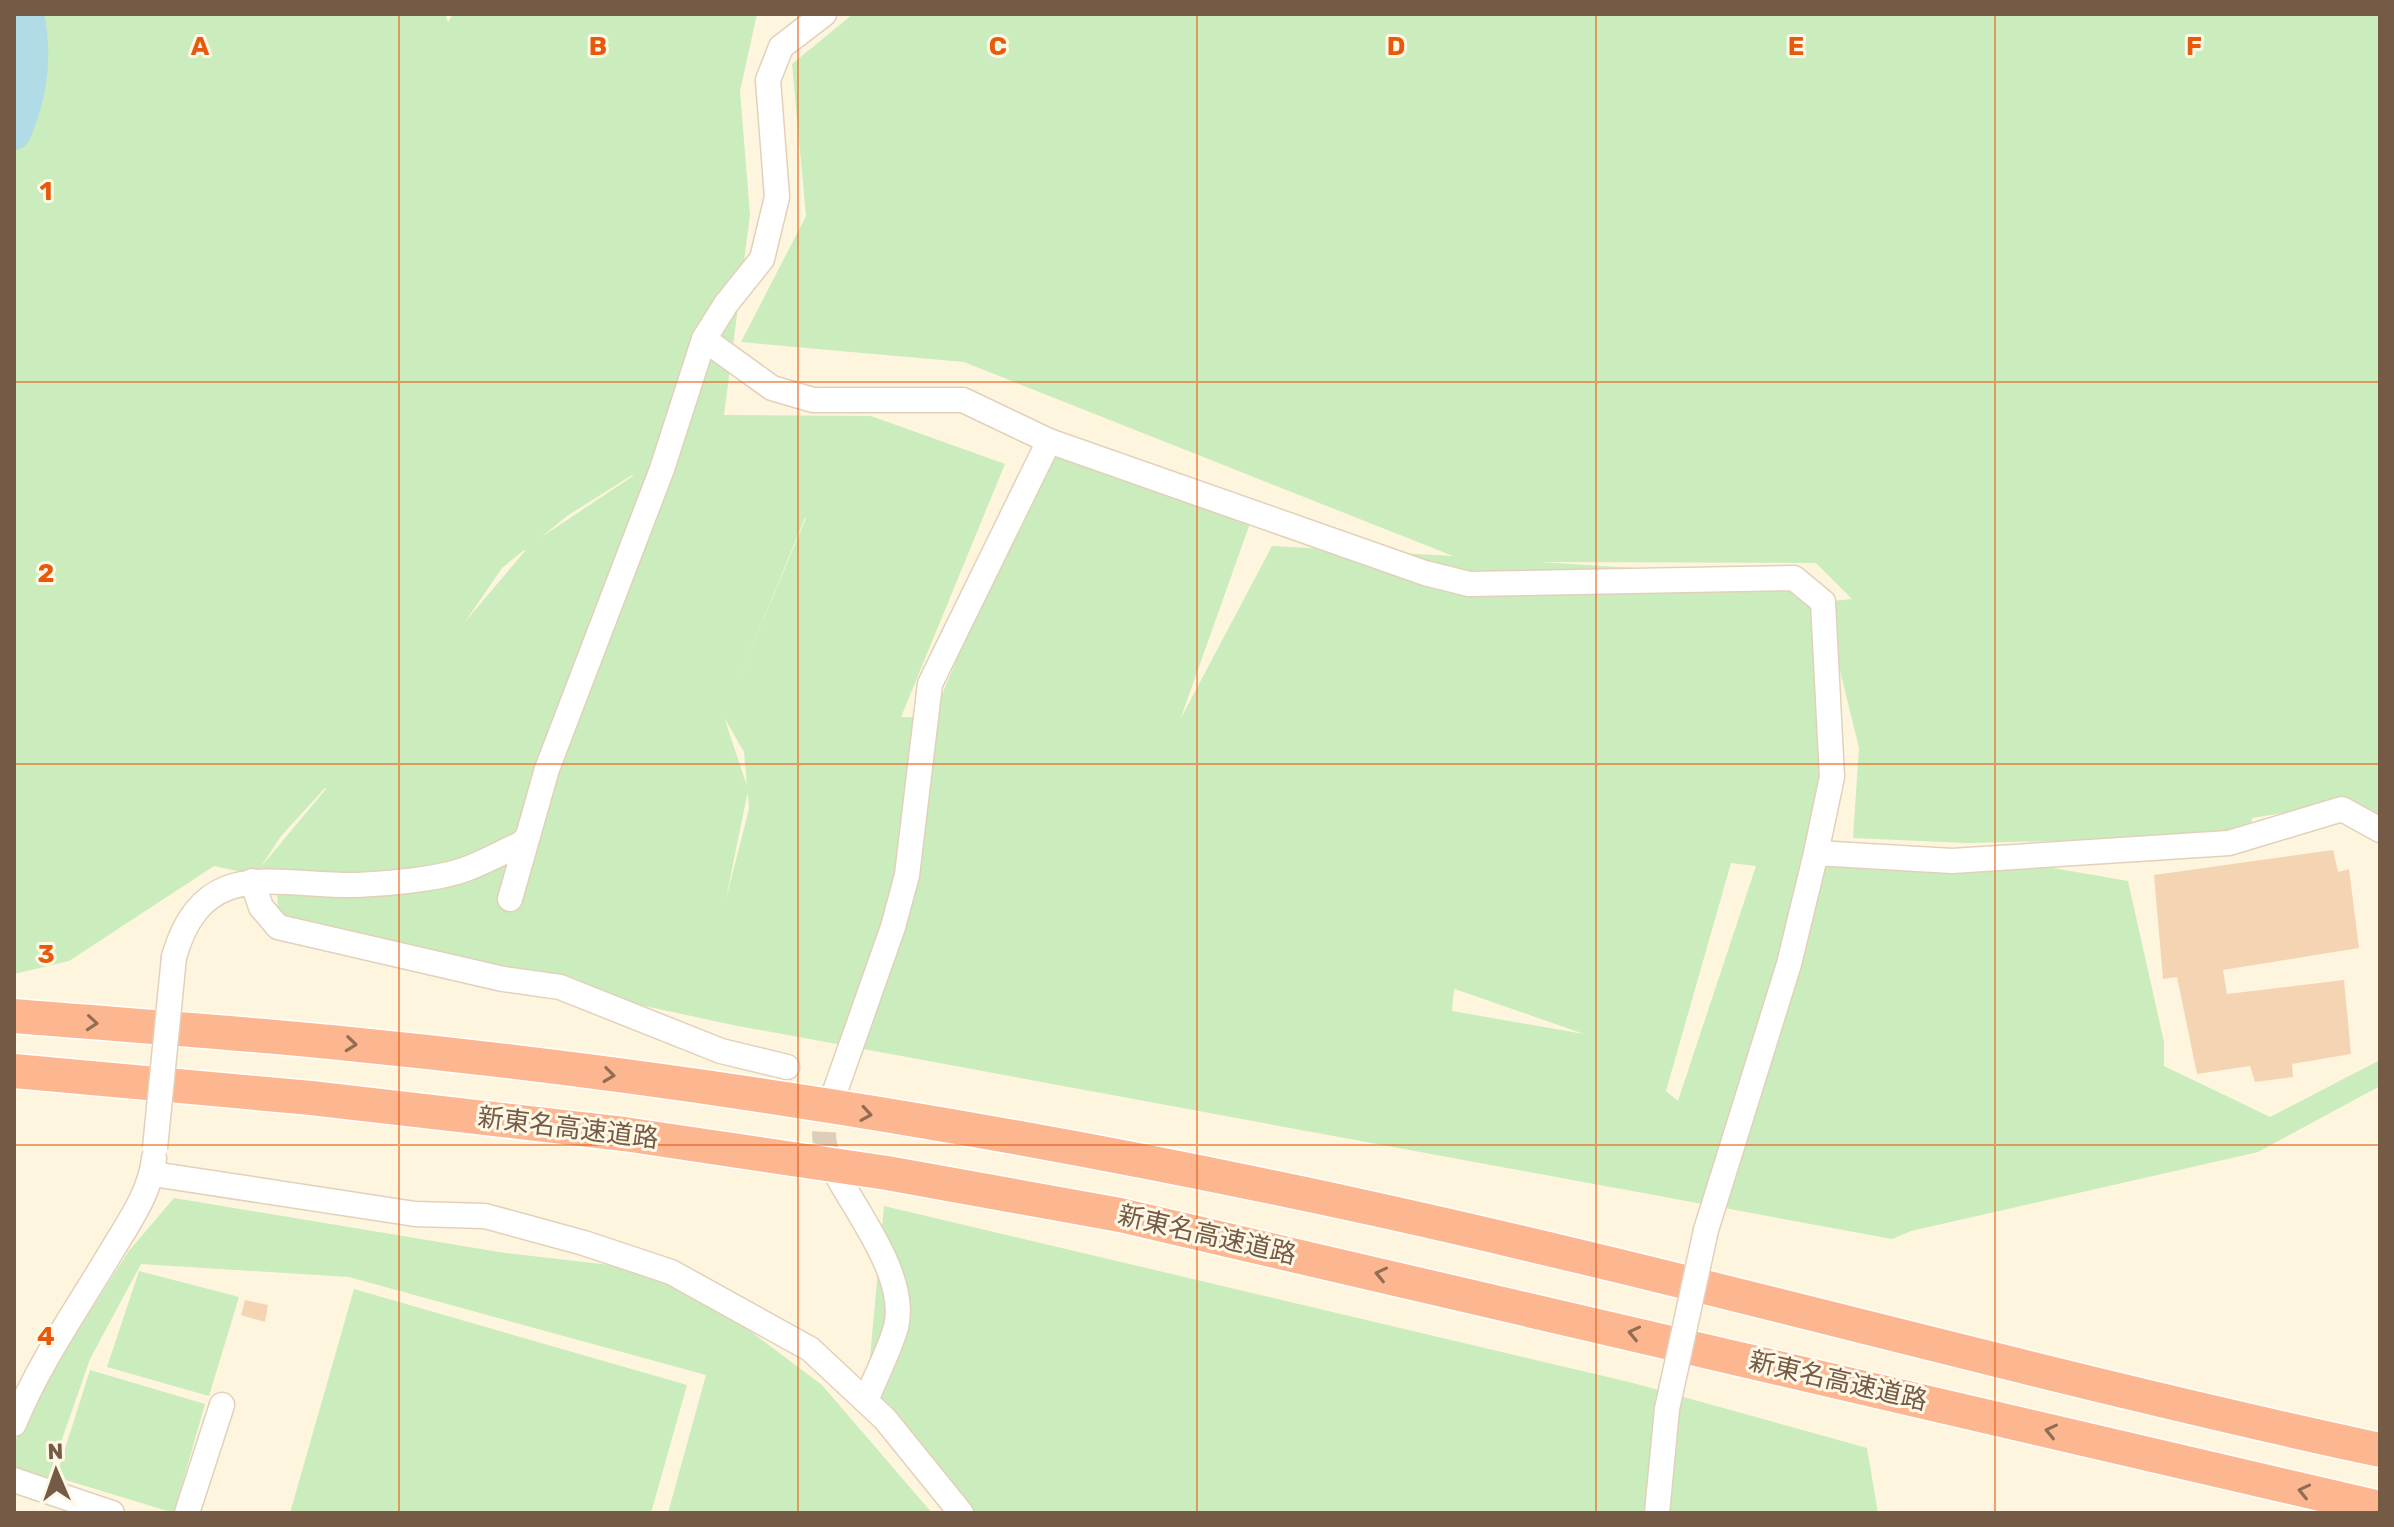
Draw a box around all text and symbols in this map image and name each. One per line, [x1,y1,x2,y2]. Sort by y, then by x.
text: A [191,31,210,62]
text: B [589,31,607,62]
text: C [989,31,1007,62]
text: D [1387,31,1405,62]
text: E [1788,31,1804,62]
text: F [2186,31,2202,62]
text: 1 [40,176,52,207]
text: 2 [38,558,54,589]
text: 3 [37,939,55,970]
one-way arrow [86,1014,99,1031]
one-way arrow [345,1036,358,1053]
one-way arrow [603,1067,616,1084]
street label: 新東名高速道路 [476,1102,660,1154]
one-way arrow [859,1105,873,1122]
street label: 新東名高速道路 [1115,1199,1299,1271]
one-way arrow [1375,1266,1388,1283]
text: 4 [37,1321,55,1352]
one-way arrow [1628,1326,1642,1343]
street label: 新東名高速道路 [1746,1345,1930,1417]
one-way arrow [2044,1424,2058,1441]
north arrow [16,1431,96,1511]
text: N [47,1438,64,1465]
one-way arrow [2298,1483,2311,1500]

